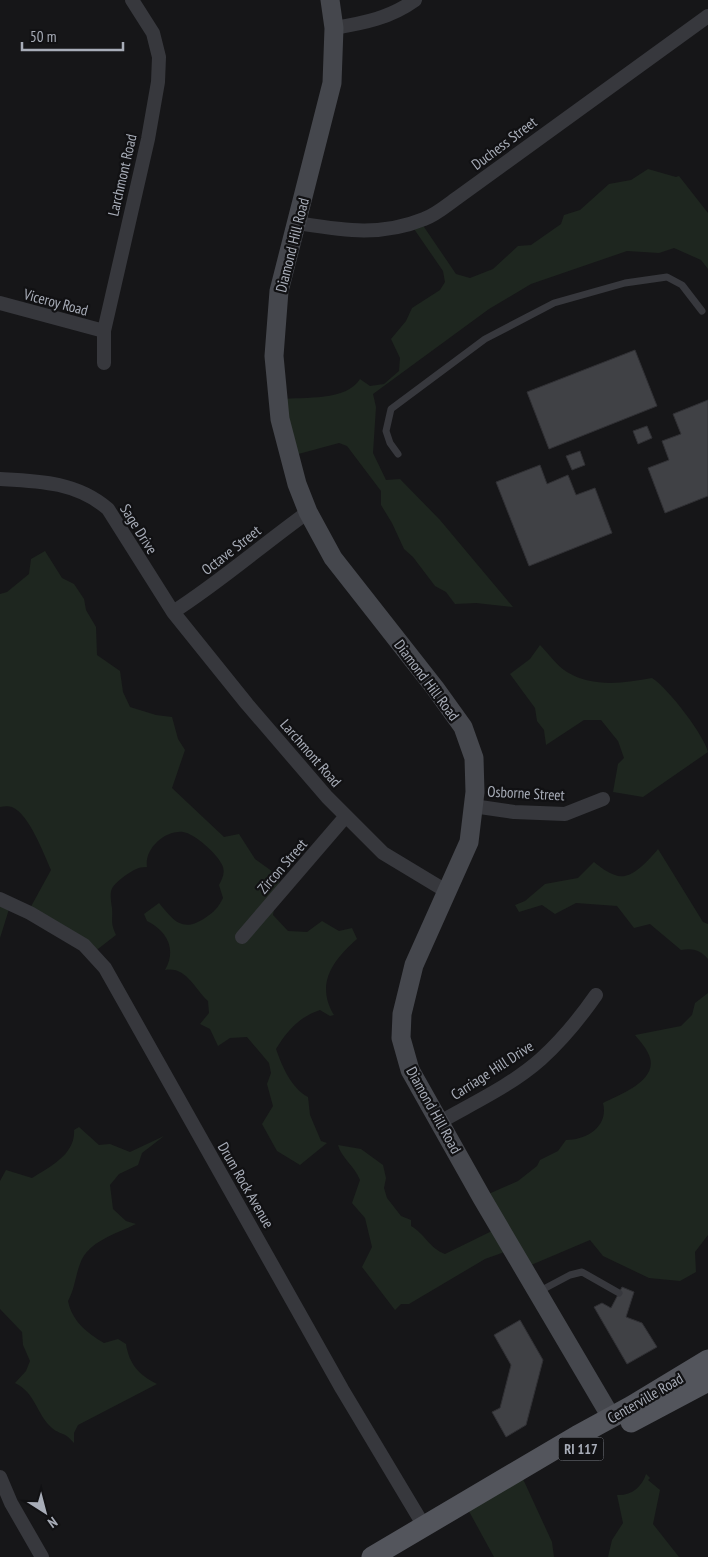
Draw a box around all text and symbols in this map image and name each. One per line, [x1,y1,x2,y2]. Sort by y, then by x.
scale bar [22,20,124,52]
text: 50 m [30,27,56,46]
street label: Duchess Street [468,112,540,174]
street label: Larchmont Road [103,132,141,218]
street label: Diamond Hill Road [271,196,313,294]
street label: Viceroy Road [21,284,90,320]
street label: Sage Drive [116,500,162,558]
street label: Octave Street [198,521,264,579]
street label: Diamond Hill Road [390,636,464,724]
street label: Larchmont Road [276,715,346,791]
street label: Osborne Street [487,781,565,805]
street label: Zircon Street [253,835,311,897]
street label: Carriage Hill Drive [447,1036,537,1104]
street label: Diamond Hill Road [402,1063,466,1157]
street label: Drum Rock Avenue [214,1139,278,1231]
street label: Centerville Road [604,1369,686,1427]
road number: RI 117 [558,1438,604,1460]
north arrow [20,1487,70,1537]
text: N [44,1513,61,1532]

